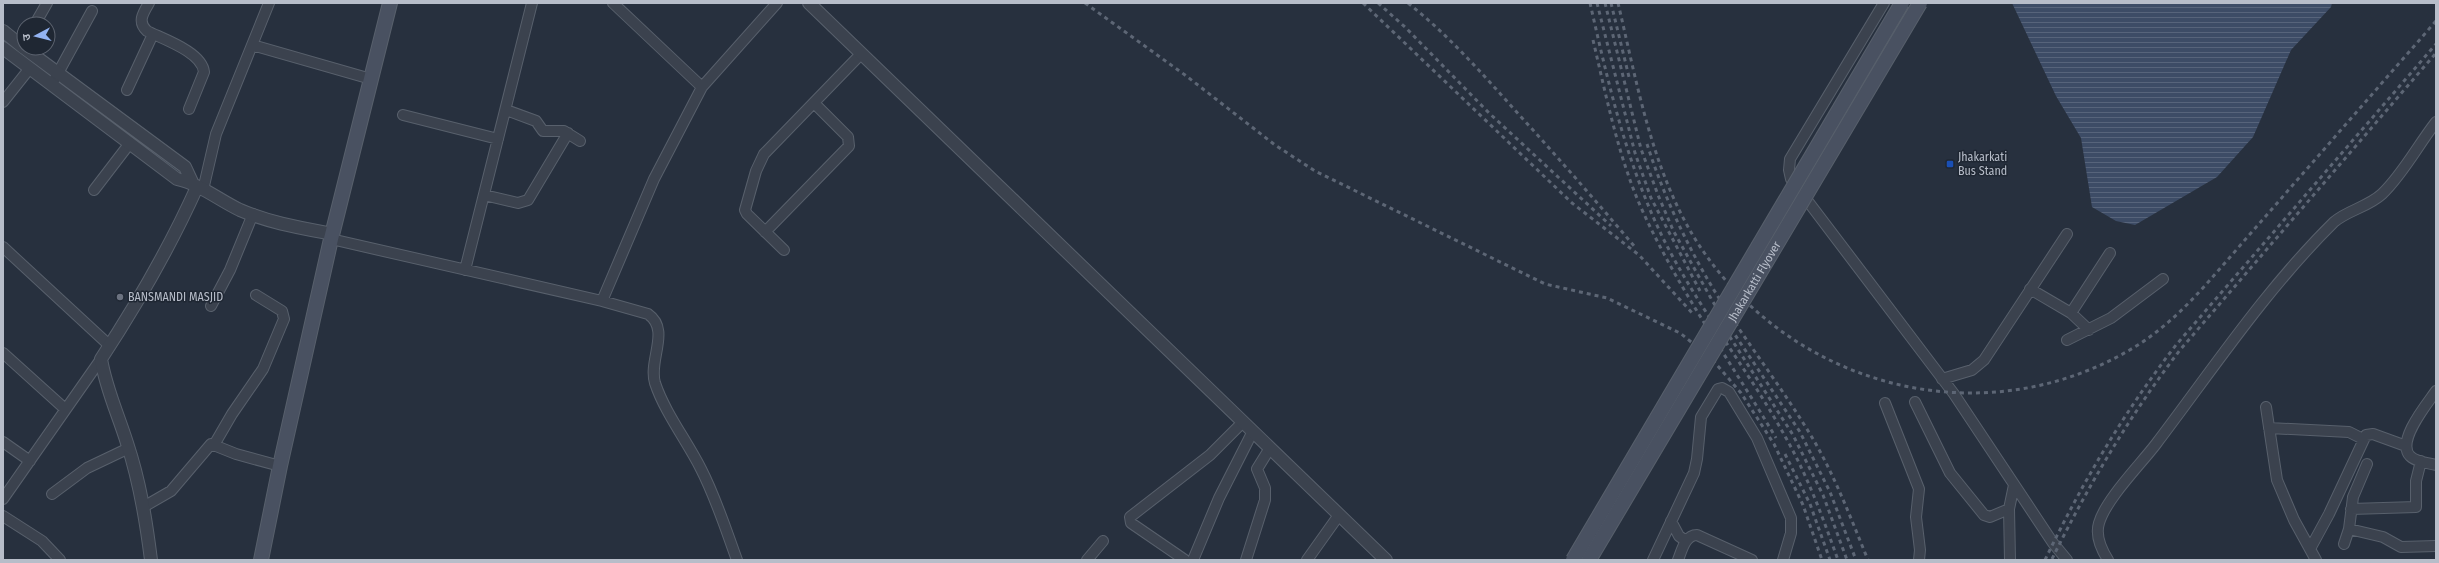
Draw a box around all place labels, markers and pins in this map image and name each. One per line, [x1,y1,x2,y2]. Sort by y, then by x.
place label: Jhakarkati Bus Stand [1958,150,2007,178]
marker: Jhakarkati Bus Stand [1945,159,1955,169]
place label: BANSMANDI MASJID [128,290,223,304]
marker: BANSMANDI MASJID [115,292,125,302]

